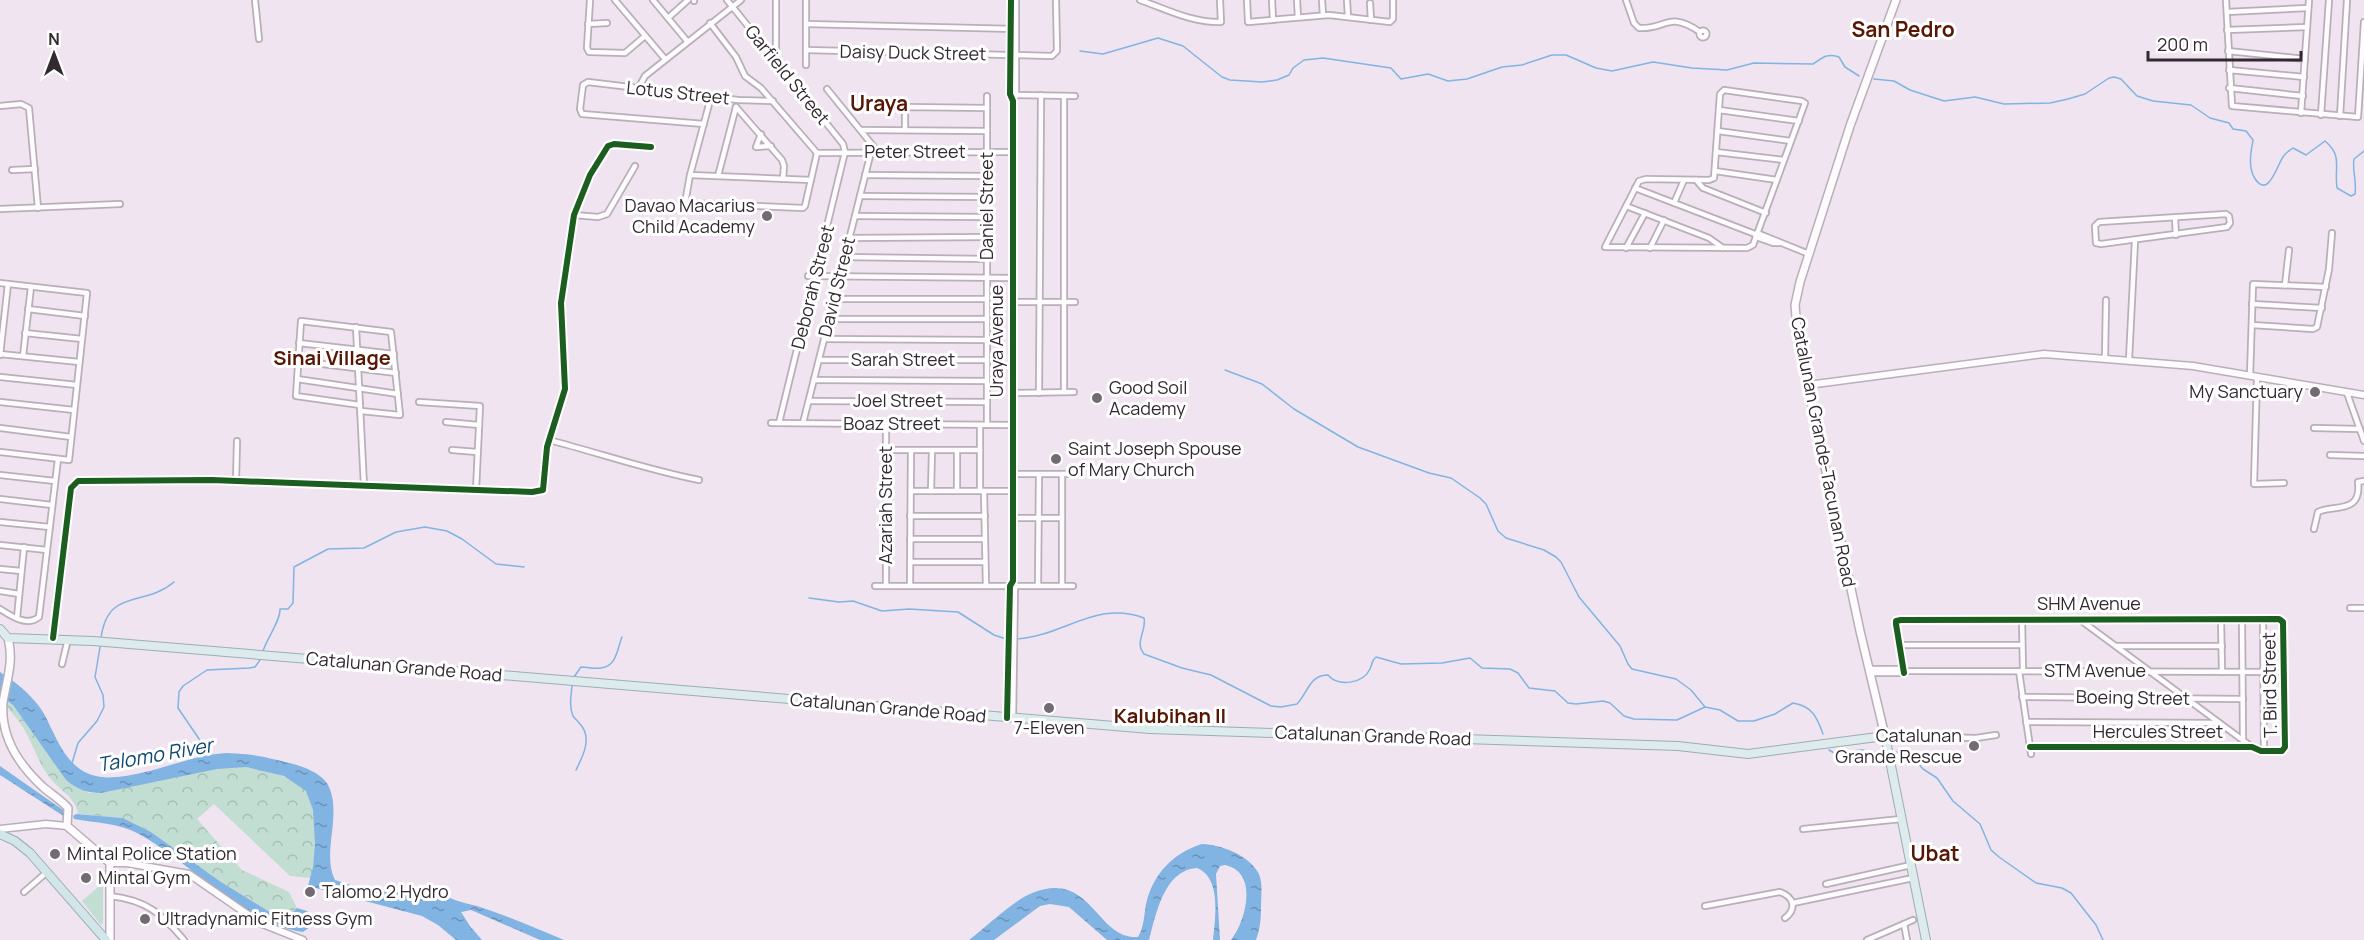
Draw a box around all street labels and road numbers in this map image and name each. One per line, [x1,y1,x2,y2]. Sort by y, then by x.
street label: Garfield Street [740,19,835,129]
street label: Daisy Duck Street [840,39,987,65]
street label: Lotus Street [625,75,731,109]
street label: Peter Street [864,139,966,163]
street label: Daniel Street [974,152,998,260]
street label: Deborah Street [785,222,839,351]
street label: David Street [812,234,860,339]
street label: Uraya Avenue [984,285,1008,397]
street label: Catalunan Grande-Tacunan Road [1786,315,1862,589]
street label: Sarah Street [851,347,955,371]
street label: Joel Street [853,388,943,412]
street label: Boaz Street [843,411,941,435]
street label: Azariah Street [873,446,897,564]
street label: SHM Avenue [2037,591,2141,615]
street label: T. Bird Street [2256,632,2282,738]
street label: Catalunan Grande Road [305,645,503,687]
street label: STM Avenue [2044,658,2146,682]
street label: Boeing Street [2076,684,2190,710]
street label: Catalunan Grande Road [789,686,987,728]
street label: Hercules Street [2093,719,2223,743]
street label: Catalunan Grande Road [1274,720,1472,750]

